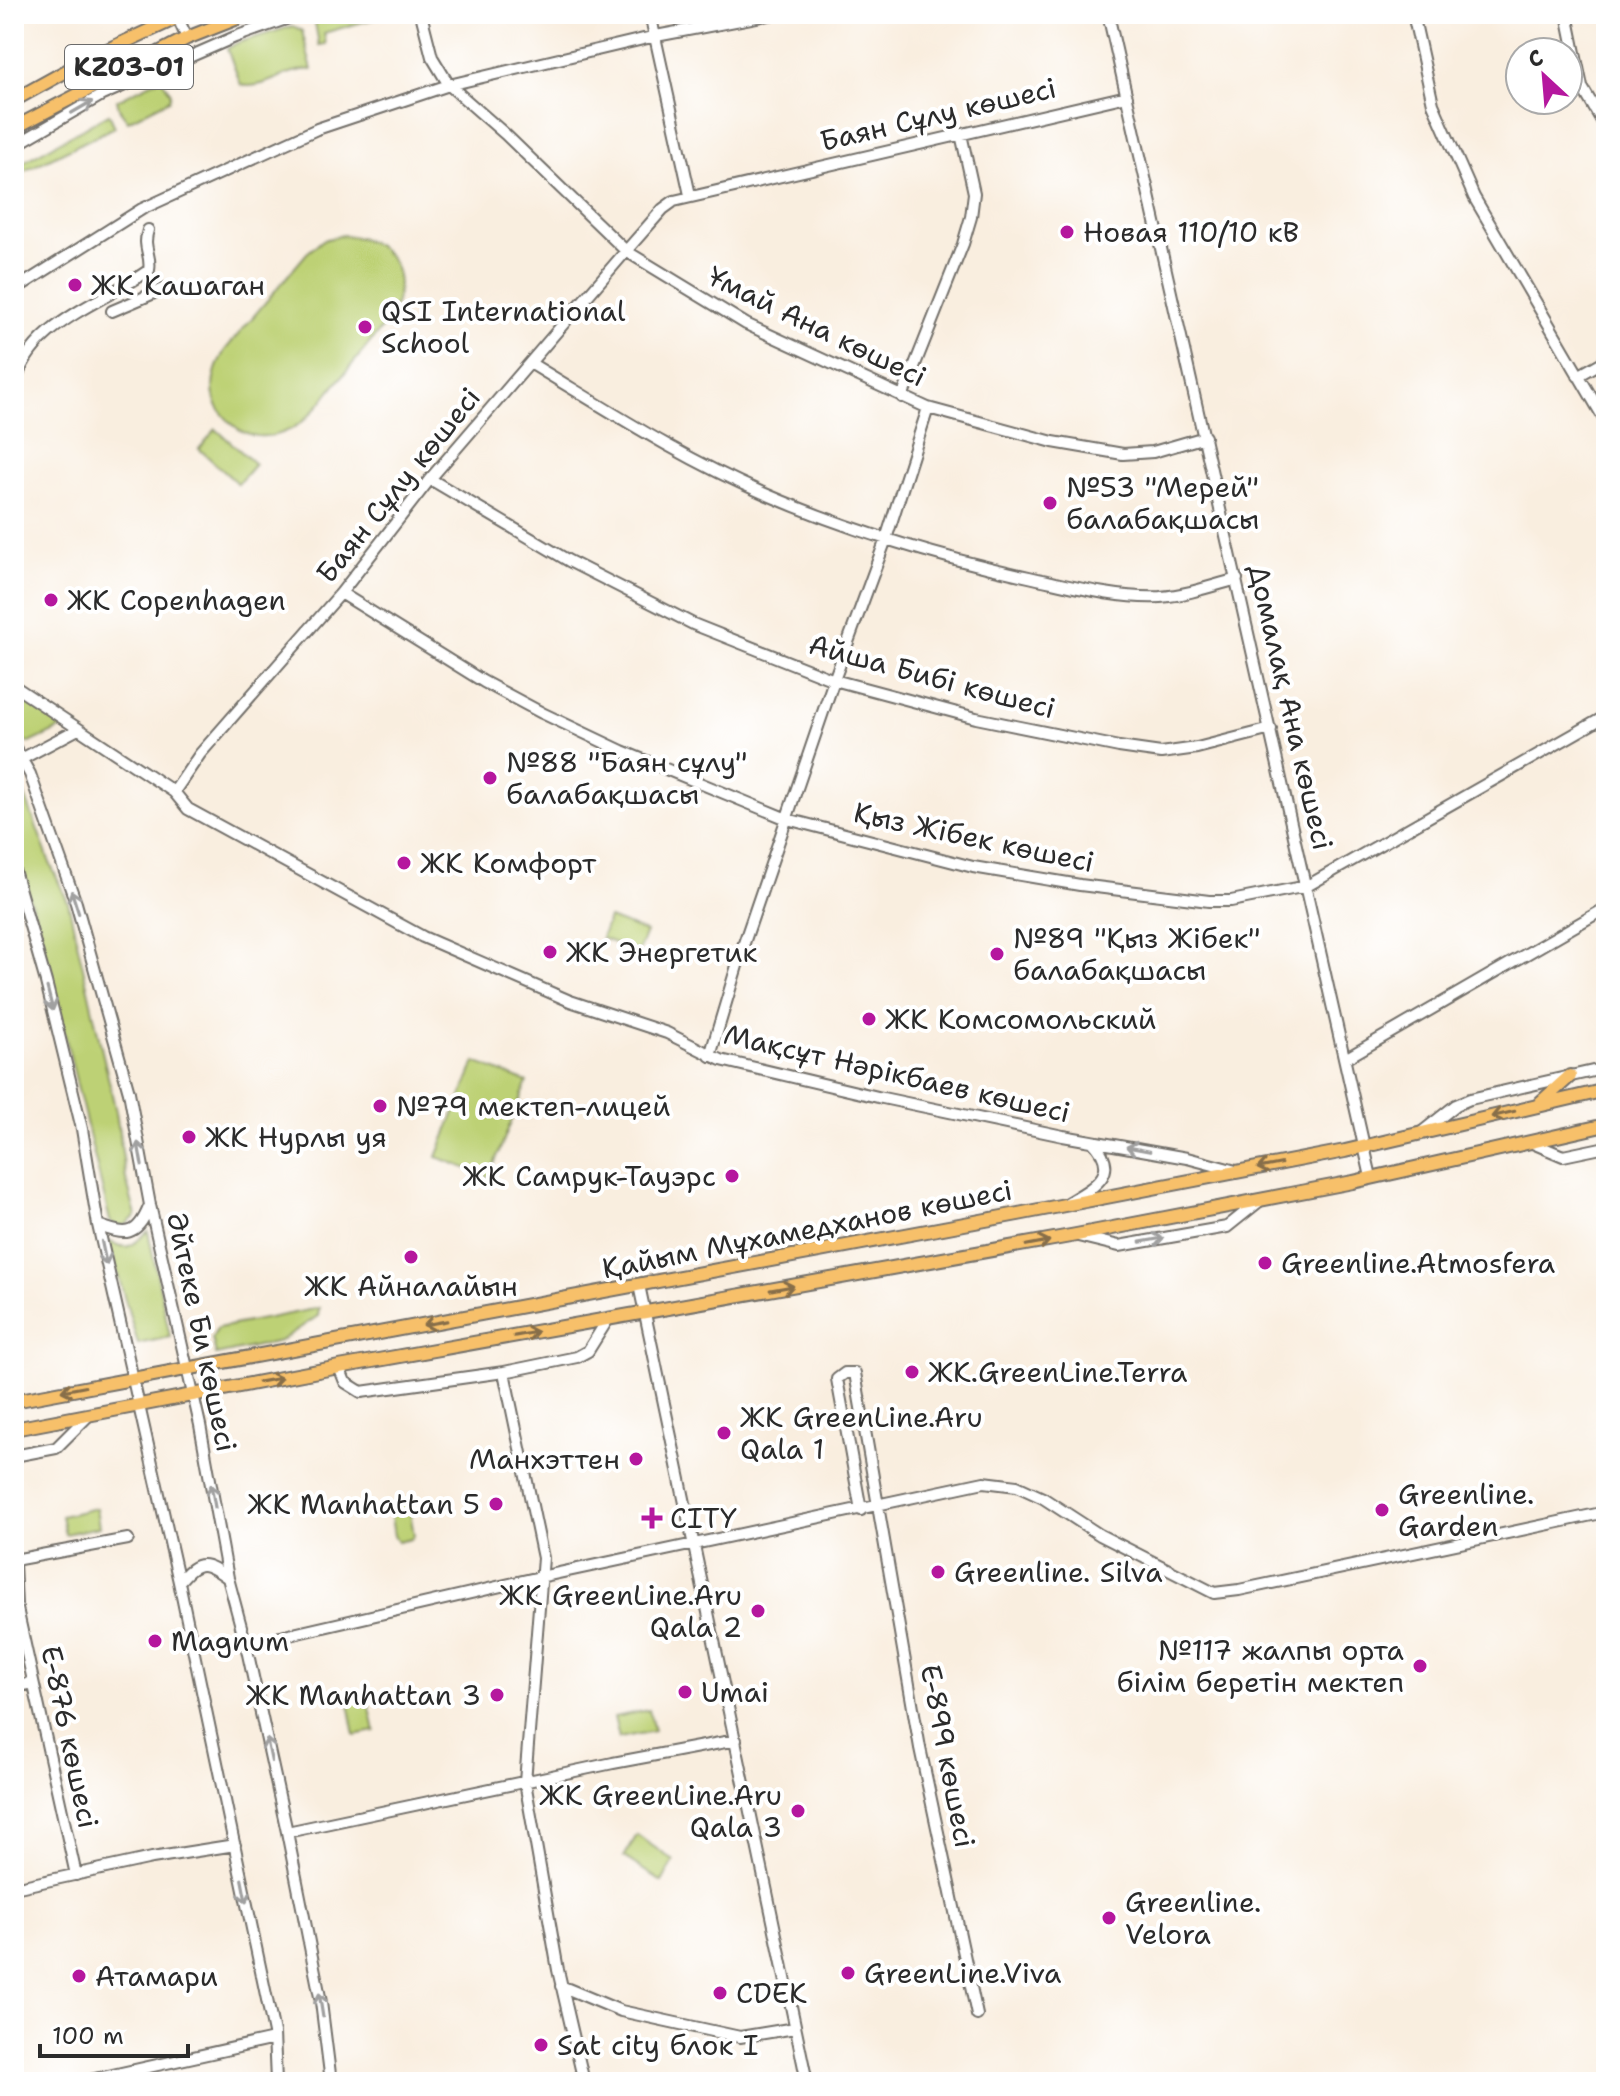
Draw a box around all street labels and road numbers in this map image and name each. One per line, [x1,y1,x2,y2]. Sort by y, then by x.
road number: KZ03-01 [65,45,193,89]
street label: Баян Сұлу көшесі [816,68,1060,160]
street label: Ұмай Ана көшесі [701,257,933,395]
street label: Баян Сұлу көшесі [307,379,489,591]
street label: Домалақ Ана көшесі [1240,561,1342,853]
street label: Айша Бибі көшесі [805,625,1059,727]
street label: Қыз Жібек көшесі [850,793,1098,881]
street label: Мақсұт Нәрікбаев көшесі [720,1015,1074,1131]
street label: Қайым Мұхамедханов көшесі [599,1171,1015,1287]
street label: Әйтеке Би көшесі [158,1209,246,1455]
street label: Е-876 көшесі [32,1642,108,1832]
street label: Е-899 көшесі [912,1661,984,1851]

